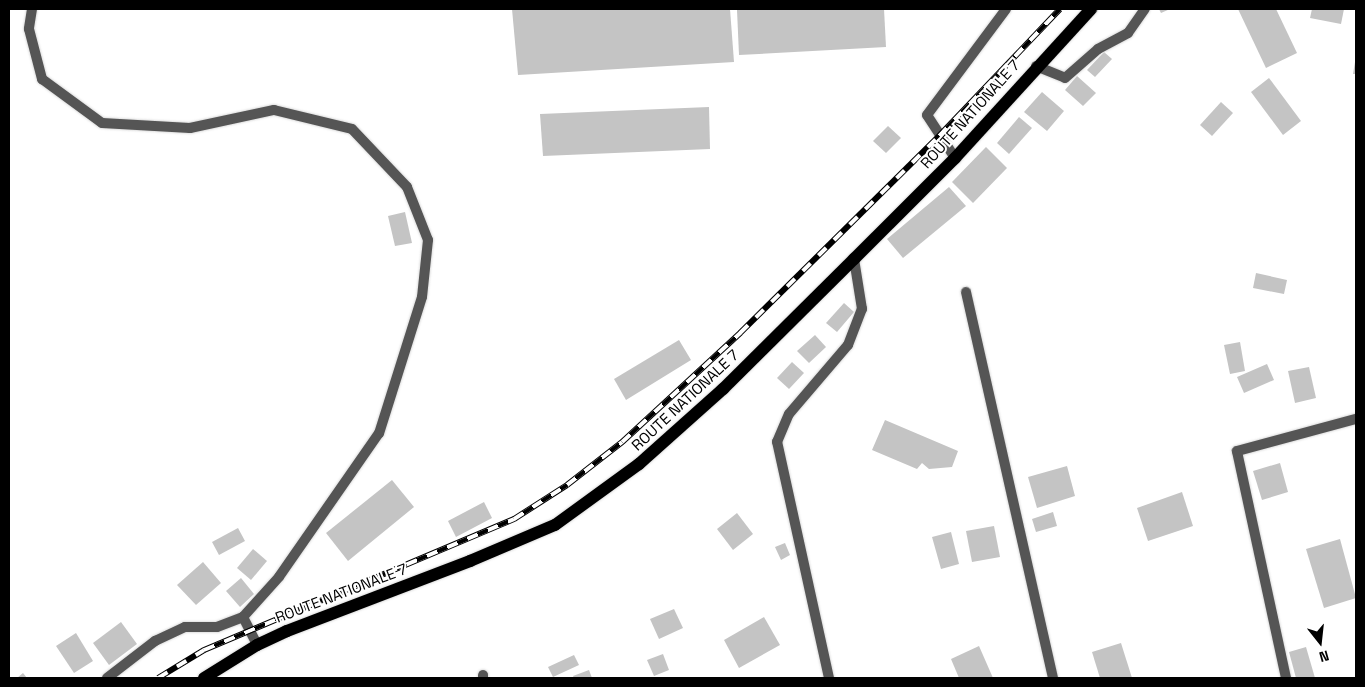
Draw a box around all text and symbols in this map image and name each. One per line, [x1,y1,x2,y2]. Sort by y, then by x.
street label: ROUTE NATIONALE 7 [917,56,1023,172]
street label: ROUTE NATIONALE 7 [628,346,742,454]
street label: ROUTE NATIONALE 7 [273,560,409,626]
north arrow [1295,617,1345,667]
text: N [1317,646,1331,666]

